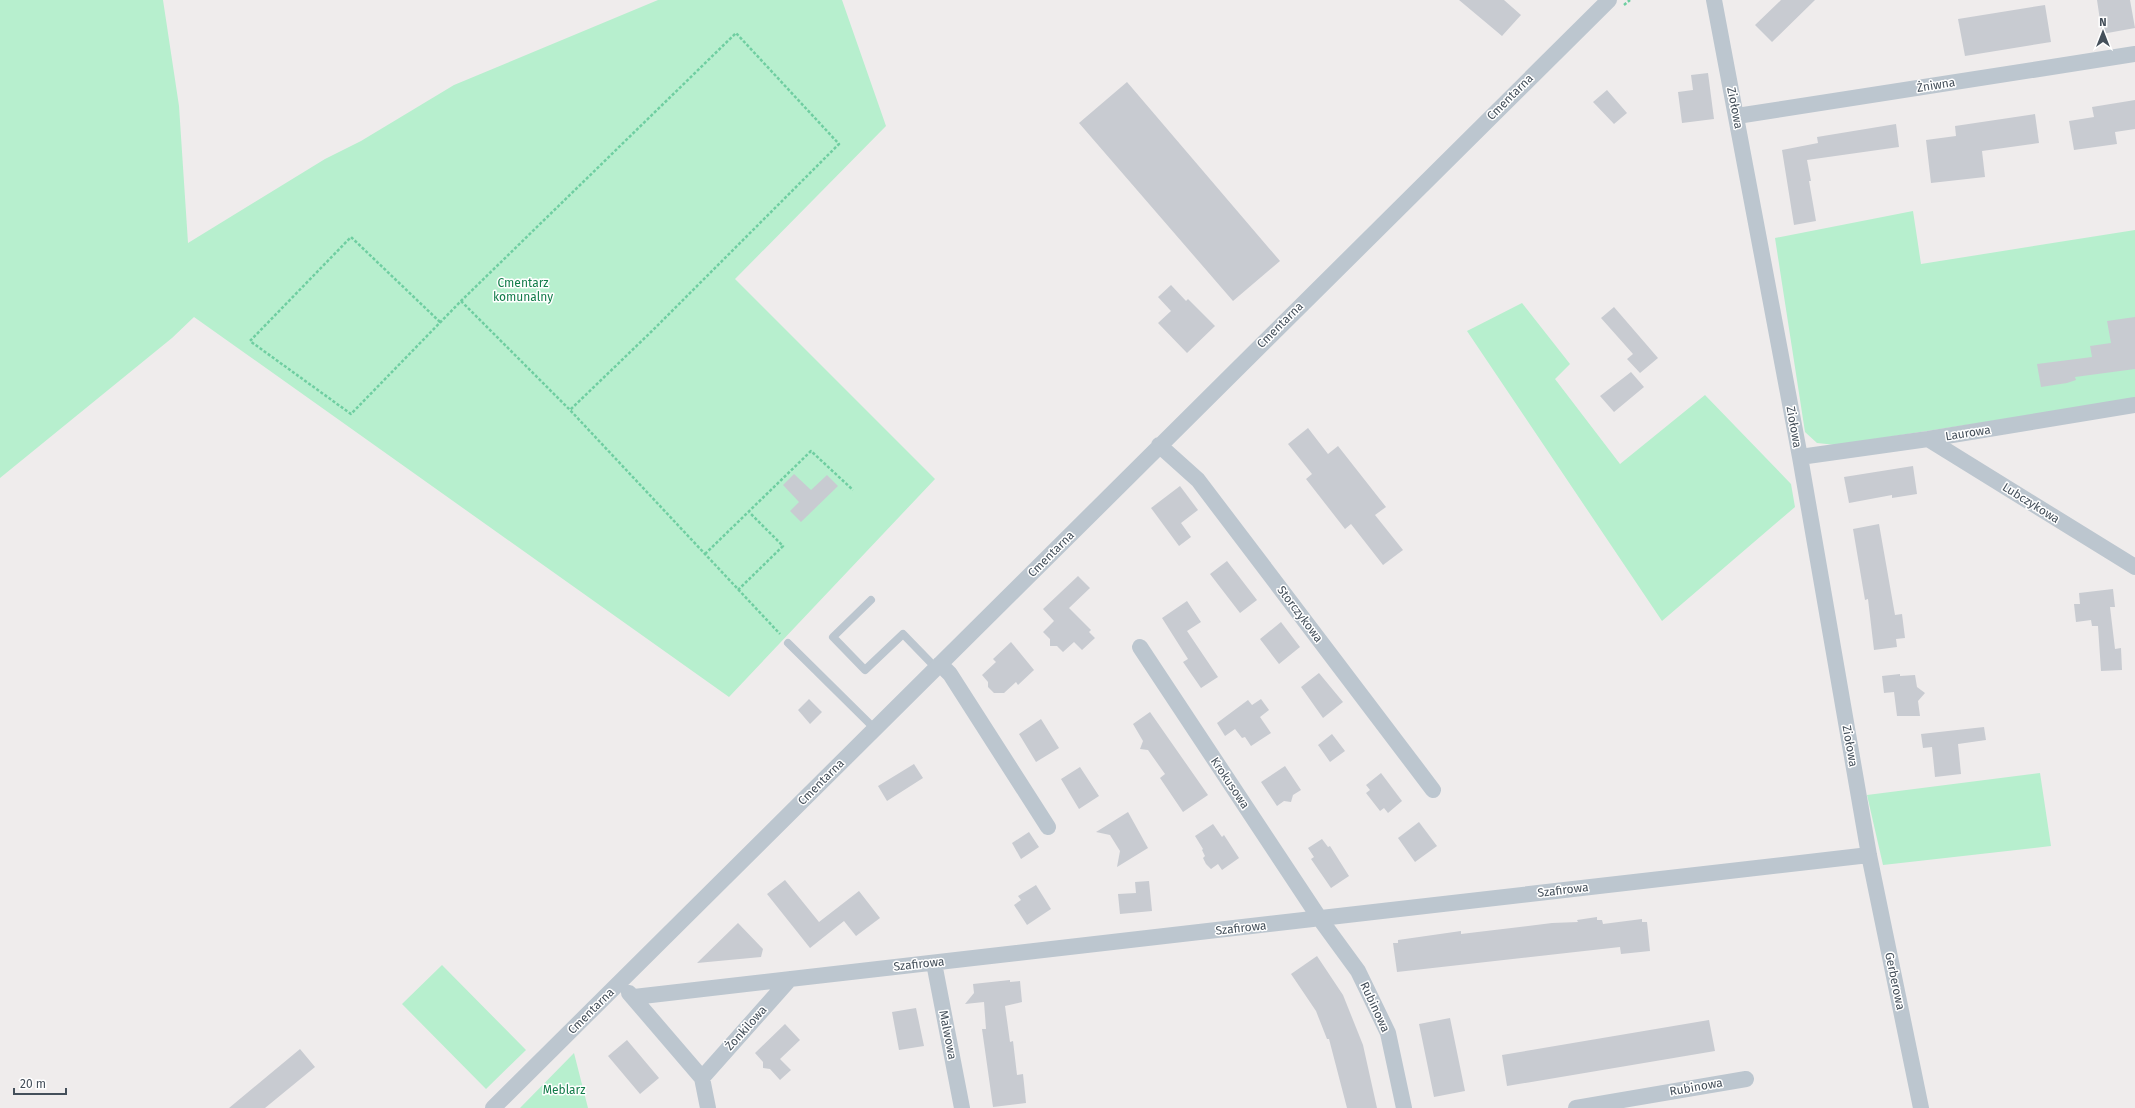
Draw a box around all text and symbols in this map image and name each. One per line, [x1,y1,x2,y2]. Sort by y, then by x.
north arrow [2083,12,2123,52]
text: N [2099,16,2107,29]
street label: Cmentarna [1484,71,1536,123]
street label: Żniwna [1916,74,1956,95]
street label: Ziołowa [1724,86,1746,130]
park label: Cmentarz komunalny [493,276,553,304]
street label: Cmentarna [1254,299,1306,351]
street label: Ziołowa [1783,405,1805,449]
street label: Laurowa [1944,423,1992,443]
street label: Lubczykowa [2000,480,2062,526]
street label: Cmentarna [1025,528,1077,580]
street label: Storczykowa [1274,583,1326,645]
street label: Ziołowa [1839,724,1861,768]
street label: Krokusowa [1208,755,1252,811]
street label: Cmentarna [795,756,847,808]
street label: Szafirowa [1537,880,1589,900]
street label: Szafirowa [1215,918,1267,938]
street label: Gerberowa [1882,951,1908,1011]
street label: Szafirowa [893,954,945,974]
street label: Rubinowa [1357,980,1393,1034]
street label: Cmentarna [565,985,617,1037]
street label: Żonkilowa [722,1002,770,1053]
street label: Malwowa [936,1009,960,1061]
scale bar [14,1070,66,1096]
street label: Rubinowa [1668,1075,1724,1099]
text: 20 m [20,1077,46,1091]
park label: Meblarz [543,1083,585,1097]

